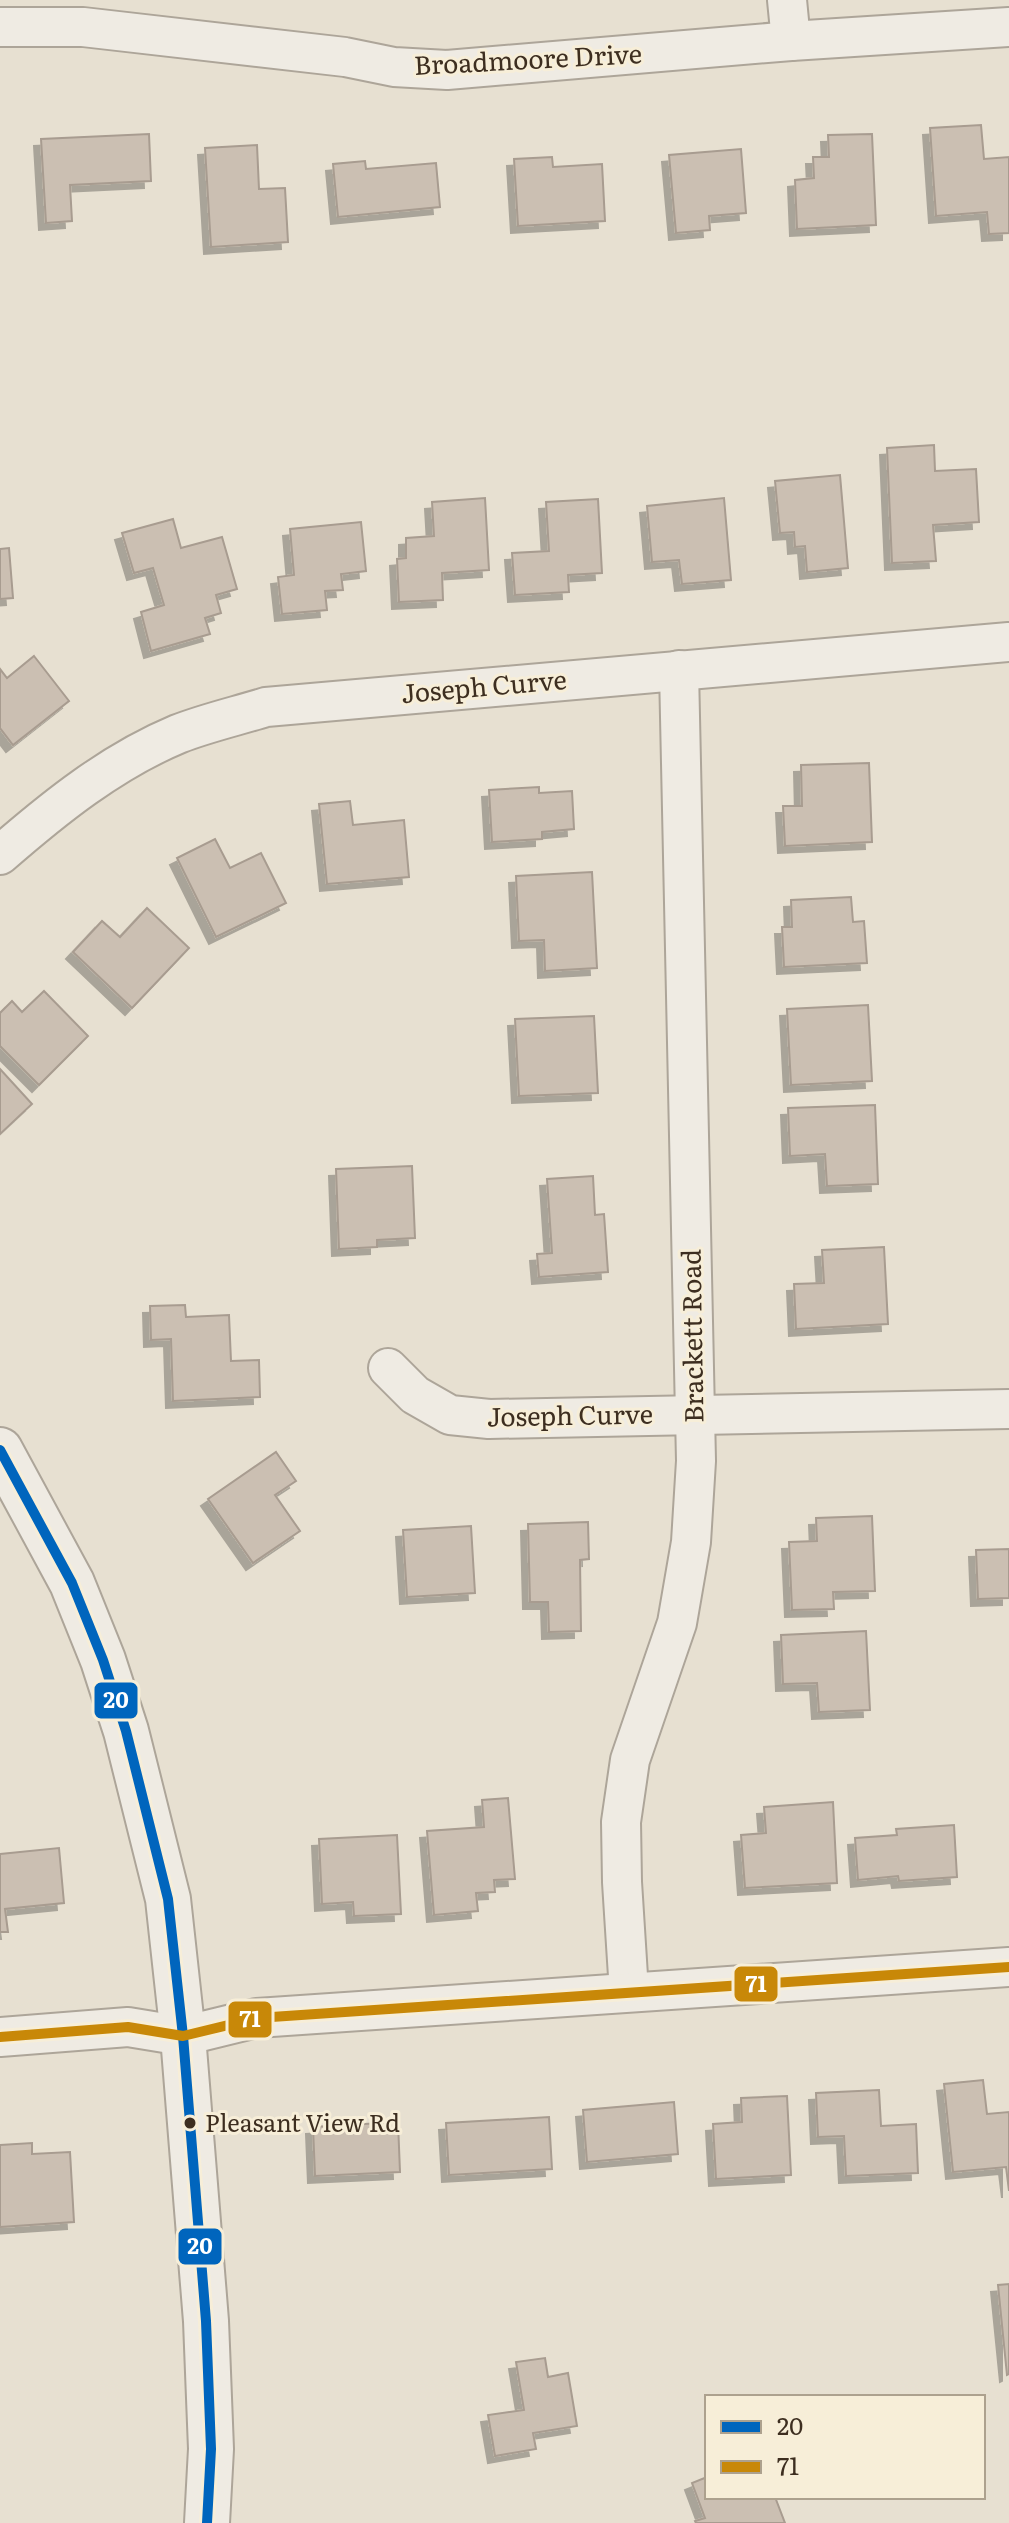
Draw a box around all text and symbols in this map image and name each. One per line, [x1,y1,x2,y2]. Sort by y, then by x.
street label: Broadmoore Drive [413,32,643,83]
street label: Joseph Curve [399,658,568,711]
street label: Brackett Road [669,1249,712,1423]
street label: Joseph Curve [487,1393,653,1434]
line badge: 20 [93,1681,139,1720]
text: 20 [103,1682,129,1715]
line badge: 71 [733,1965,779,2003]
text: 71 [745,1966,767,1999]
line badge: 71 [227,2000,273,2039]
text: 71 [239,2001,261,2034]
place label: Pleasant View Rd [205,2104,400,2139]
marker: Pleasant View Rd [182,2115,198,2131]
line badge: 20 [177,2227,223,2266]
text: 20 [187,2228,213,2261]
legend [705,2395,985,2499]
text: 20 [777,2407,803,2442]
text: 71 [777,2447,799,2482]

